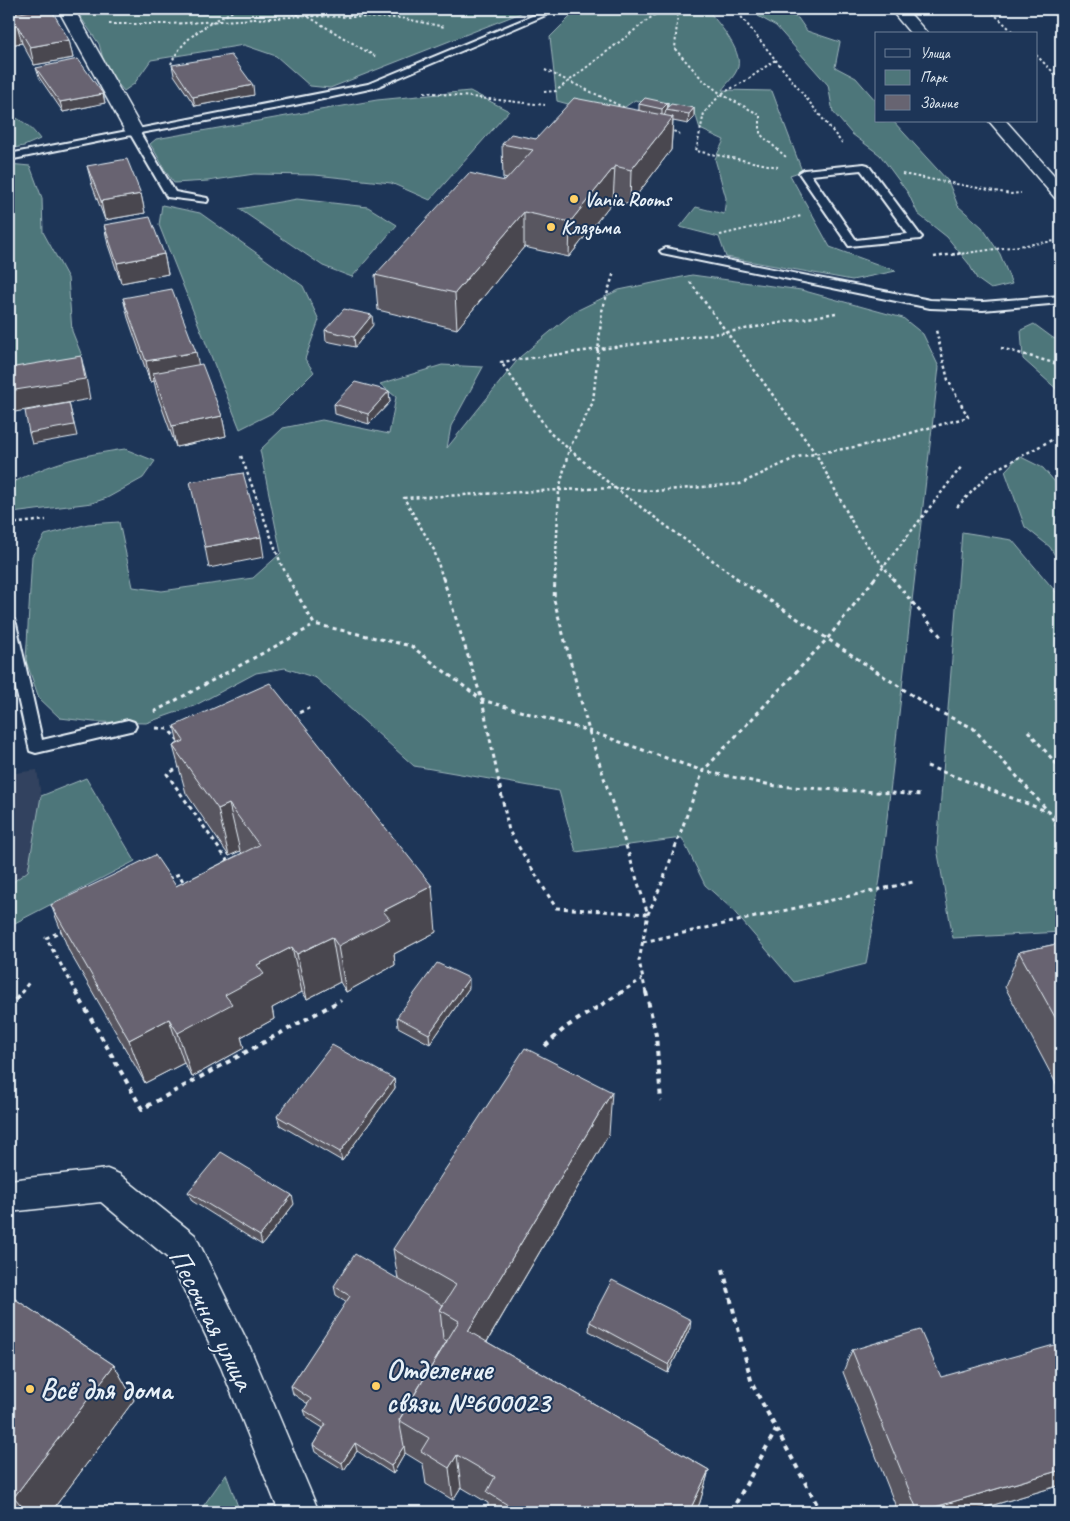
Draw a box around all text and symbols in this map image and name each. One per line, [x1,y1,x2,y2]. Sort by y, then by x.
legend [875,32,1038,122]
text: Улица [920,44,951,63]
text: Парк [920,68,948,87]
text: Здание [920,94,959,113]
place label: Vania Rooms [584,187,673,212]
marker: Vania Rooms [568,193,580,205]
place label: Клязьма [561,215,621,241]
marker: Клязьма [545,221,557,233]
street label: Песочная улица [160,1242,264,1398]
place label: Отделение связи №600023 [386,1351,553,1421]
place label: Всё для дома [40,1371,174,1408]
marker: Отделение связи №600023 [370,1380,382,1392]
marker: Всё для дома [24,1383,36,1395]

